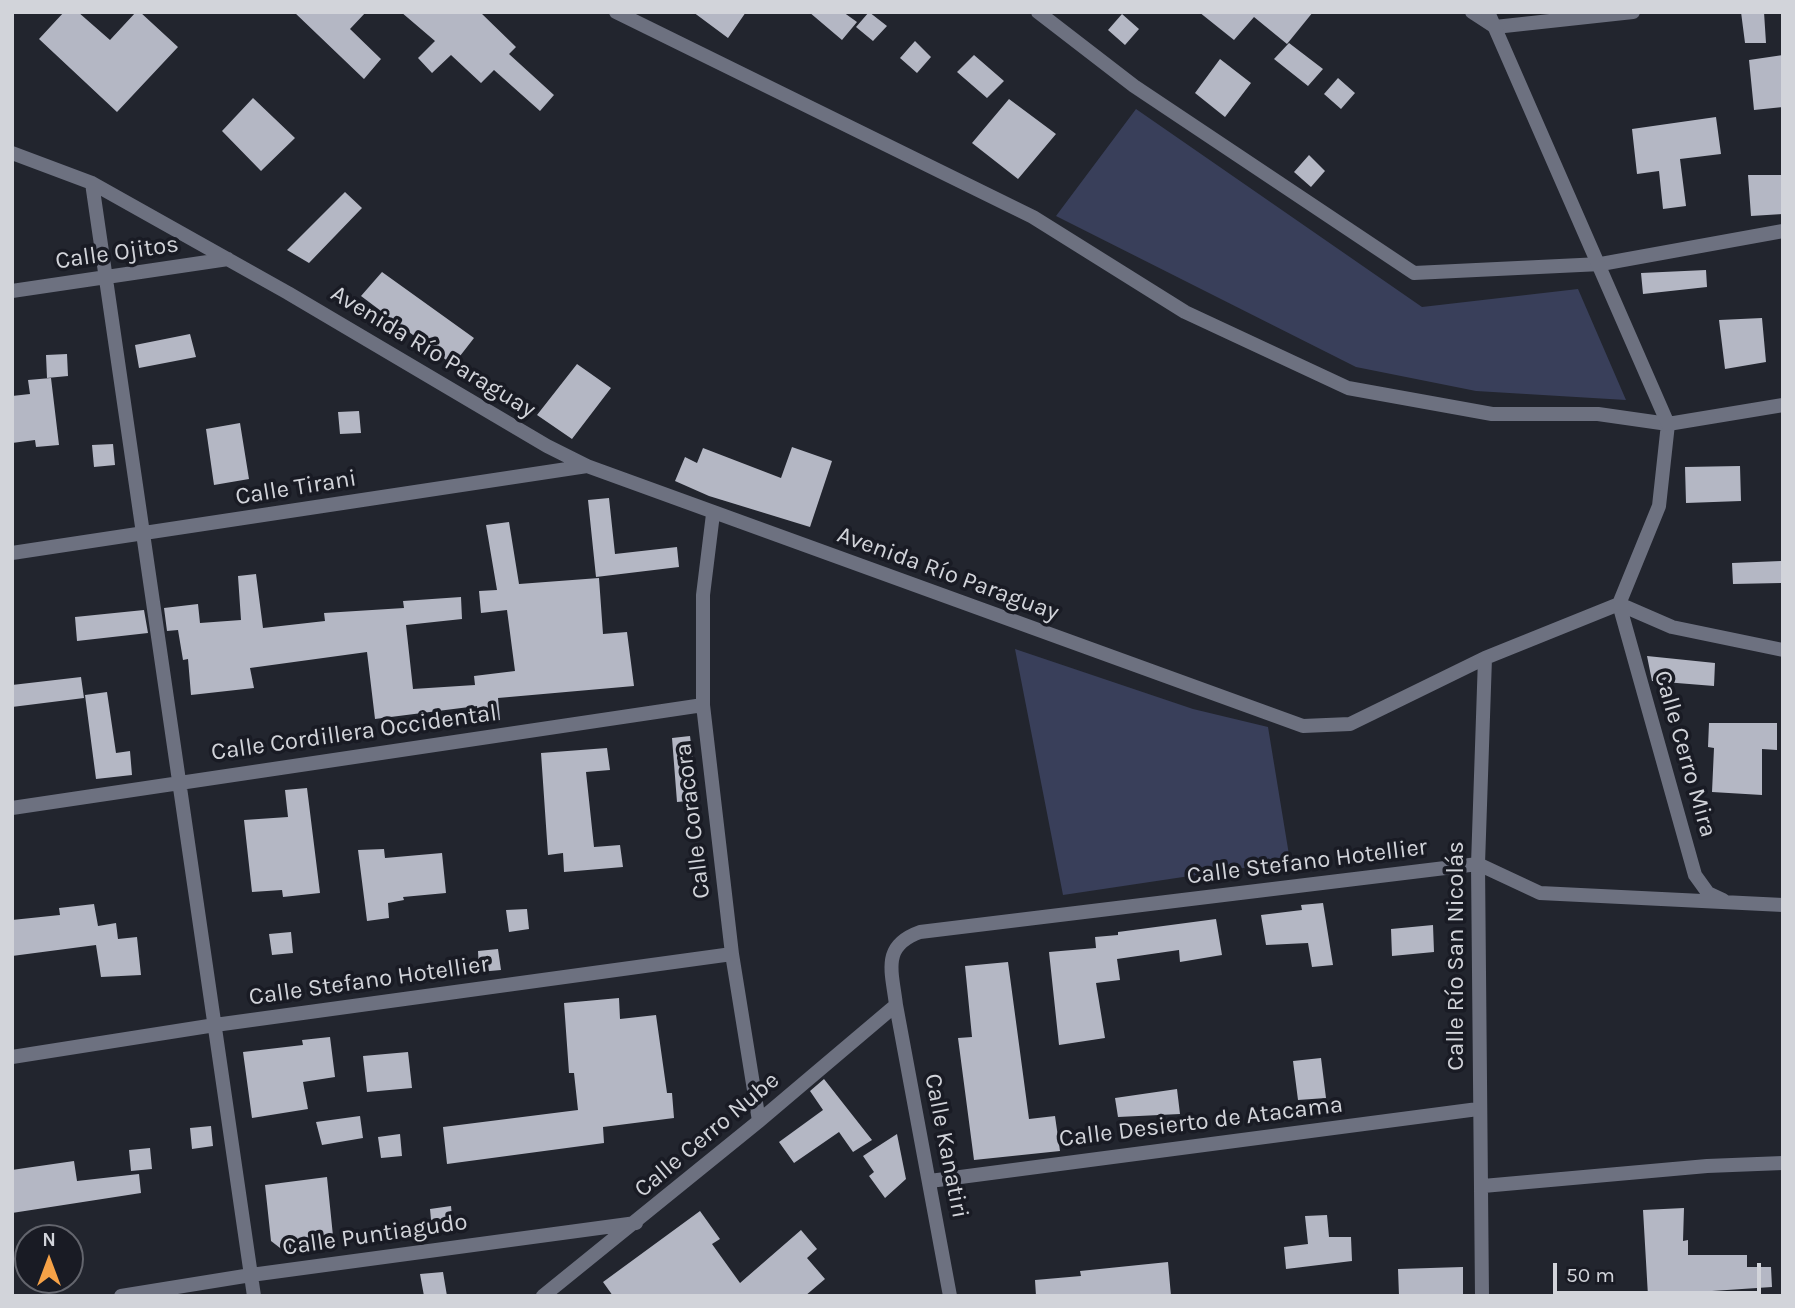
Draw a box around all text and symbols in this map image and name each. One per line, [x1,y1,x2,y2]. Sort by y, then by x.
street label: Calle Ojitos [53,230,181,276]
street label: Avenida Río Paraguay [325,279,541,425]
street label: Calle Tirani [233,464,359,512]
street label: Avenida Río Paraguay [833,520,1063,628]
street label: Calle Cerro Mira [1647,667,1723,841]
street label: Calle Cordillera Occidental [209,699,499,767]
street label: Calle Coracora [669,742,717,900]
street label: Calle Stefano Hotellier [1185,833,1429,891]
street label: Calle Río San Nicolás [1442,841,1470,1071]
street label: Calle Stefano Hotellier [247,950,491,1012]
street label: Calle Cerro Nube [629,1066,785,1204]
street label: Calle Kanatiri [918,1071,974,1221]
street label: Calle Desierto de Atacama [1057,1090,1345,1154]
street label: Calle Puntiagudo [281,1208,469,1262]
north arrow [14,1224,84,1294]
text: N [42,1229,56,1251]
scale bar [1557,1248,1765,1292]
text: 50 m [1566,1263,1615,1287]

